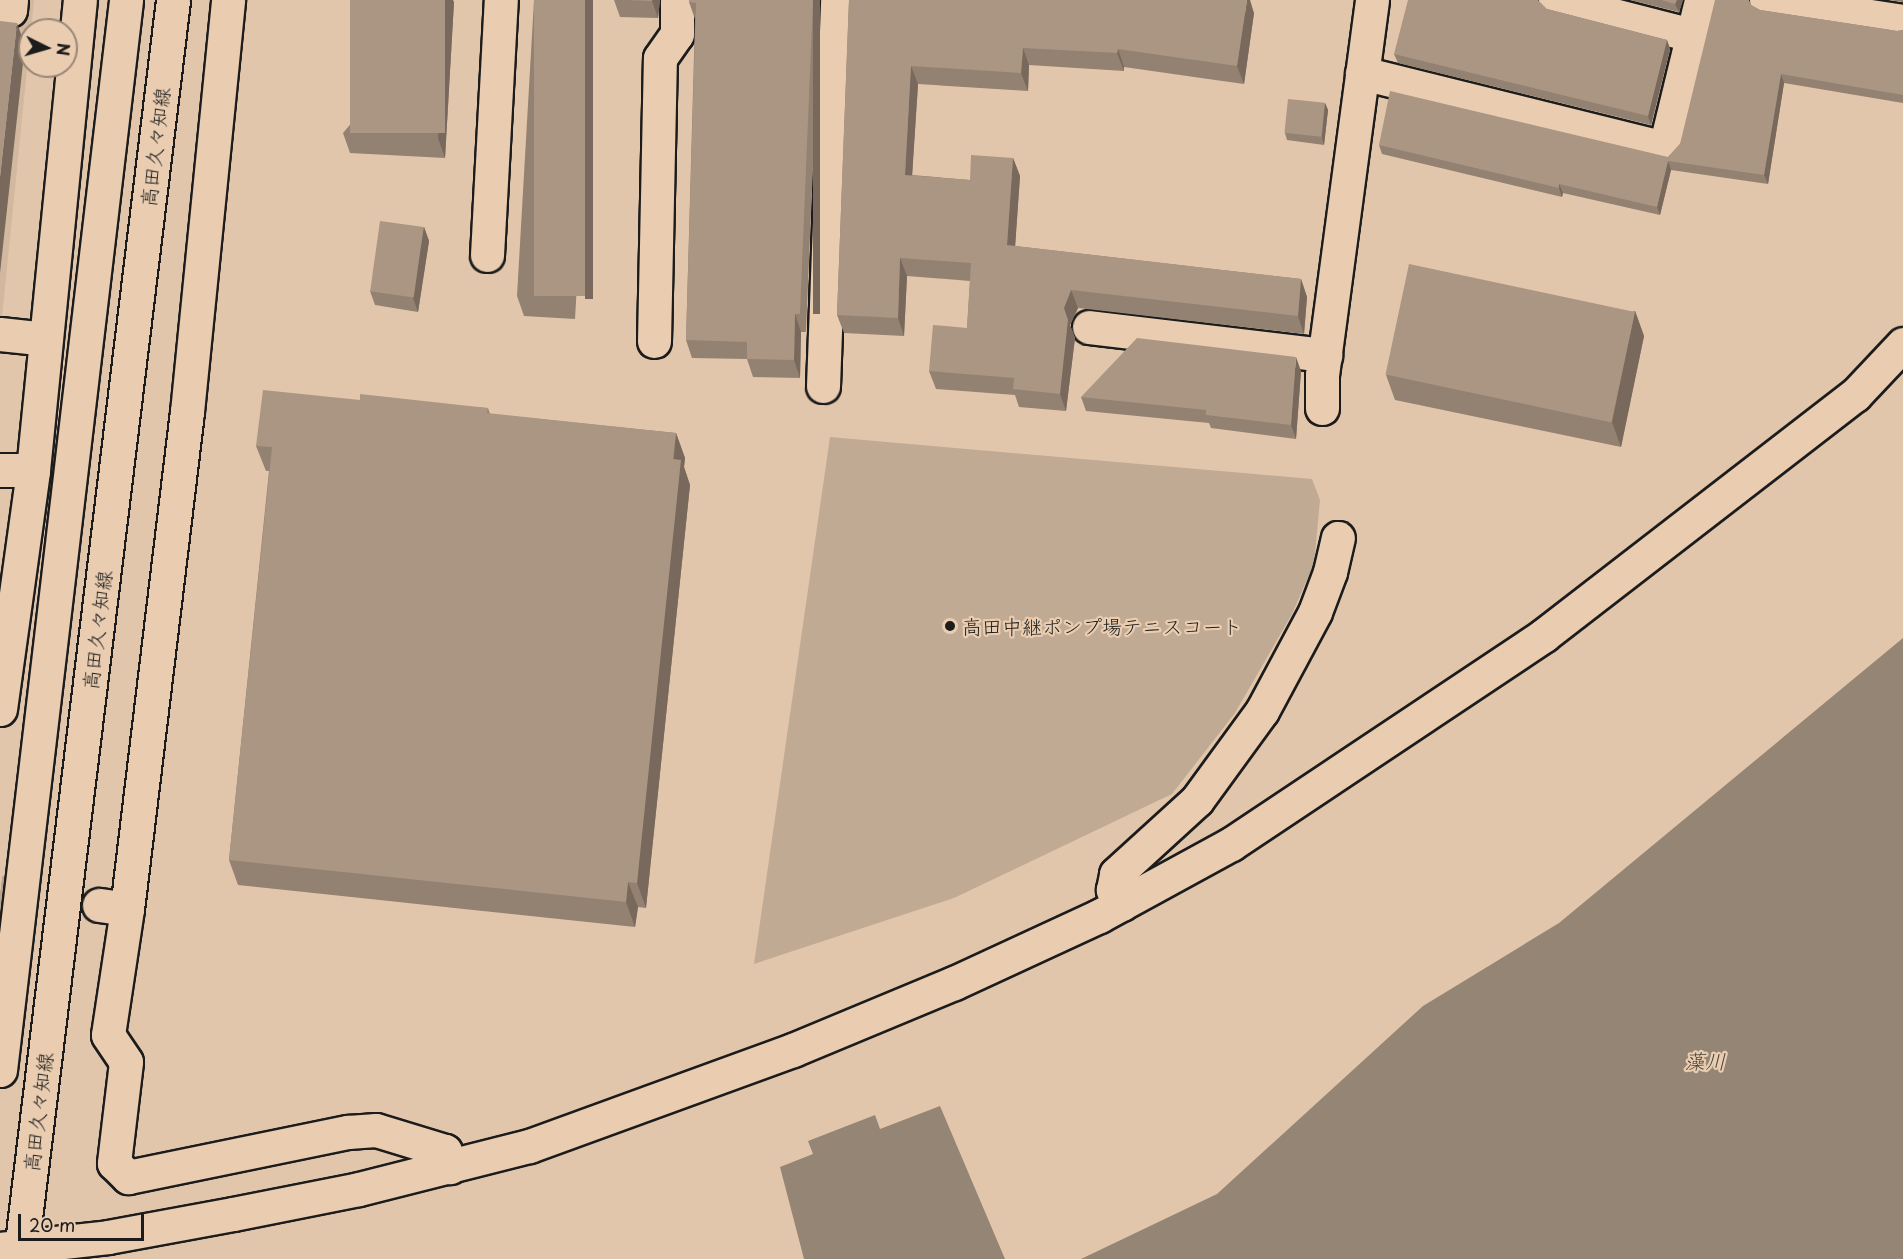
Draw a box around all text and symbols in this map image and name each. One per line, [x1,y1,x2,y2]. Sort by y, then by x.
north arrow [18,18,78,78]
text: N [51,42,76,57]
street label: 高田久々知線 [136,86,174,208]
street label: 高田久々知線 [78,569,116,691]
place label: 高田中継ポンプ場テニスコート [962,614,1242,638]
marker: 高田中継ポンプ場テニスコート [943,619,957,633]
water label: 藻川 [1684,1047,1726,1073]
street label: 高田久々知線 [19,1051,57,1173]
scale bar [21,1202,147,1240]
text: 20 m [29,1211,75,1238]

